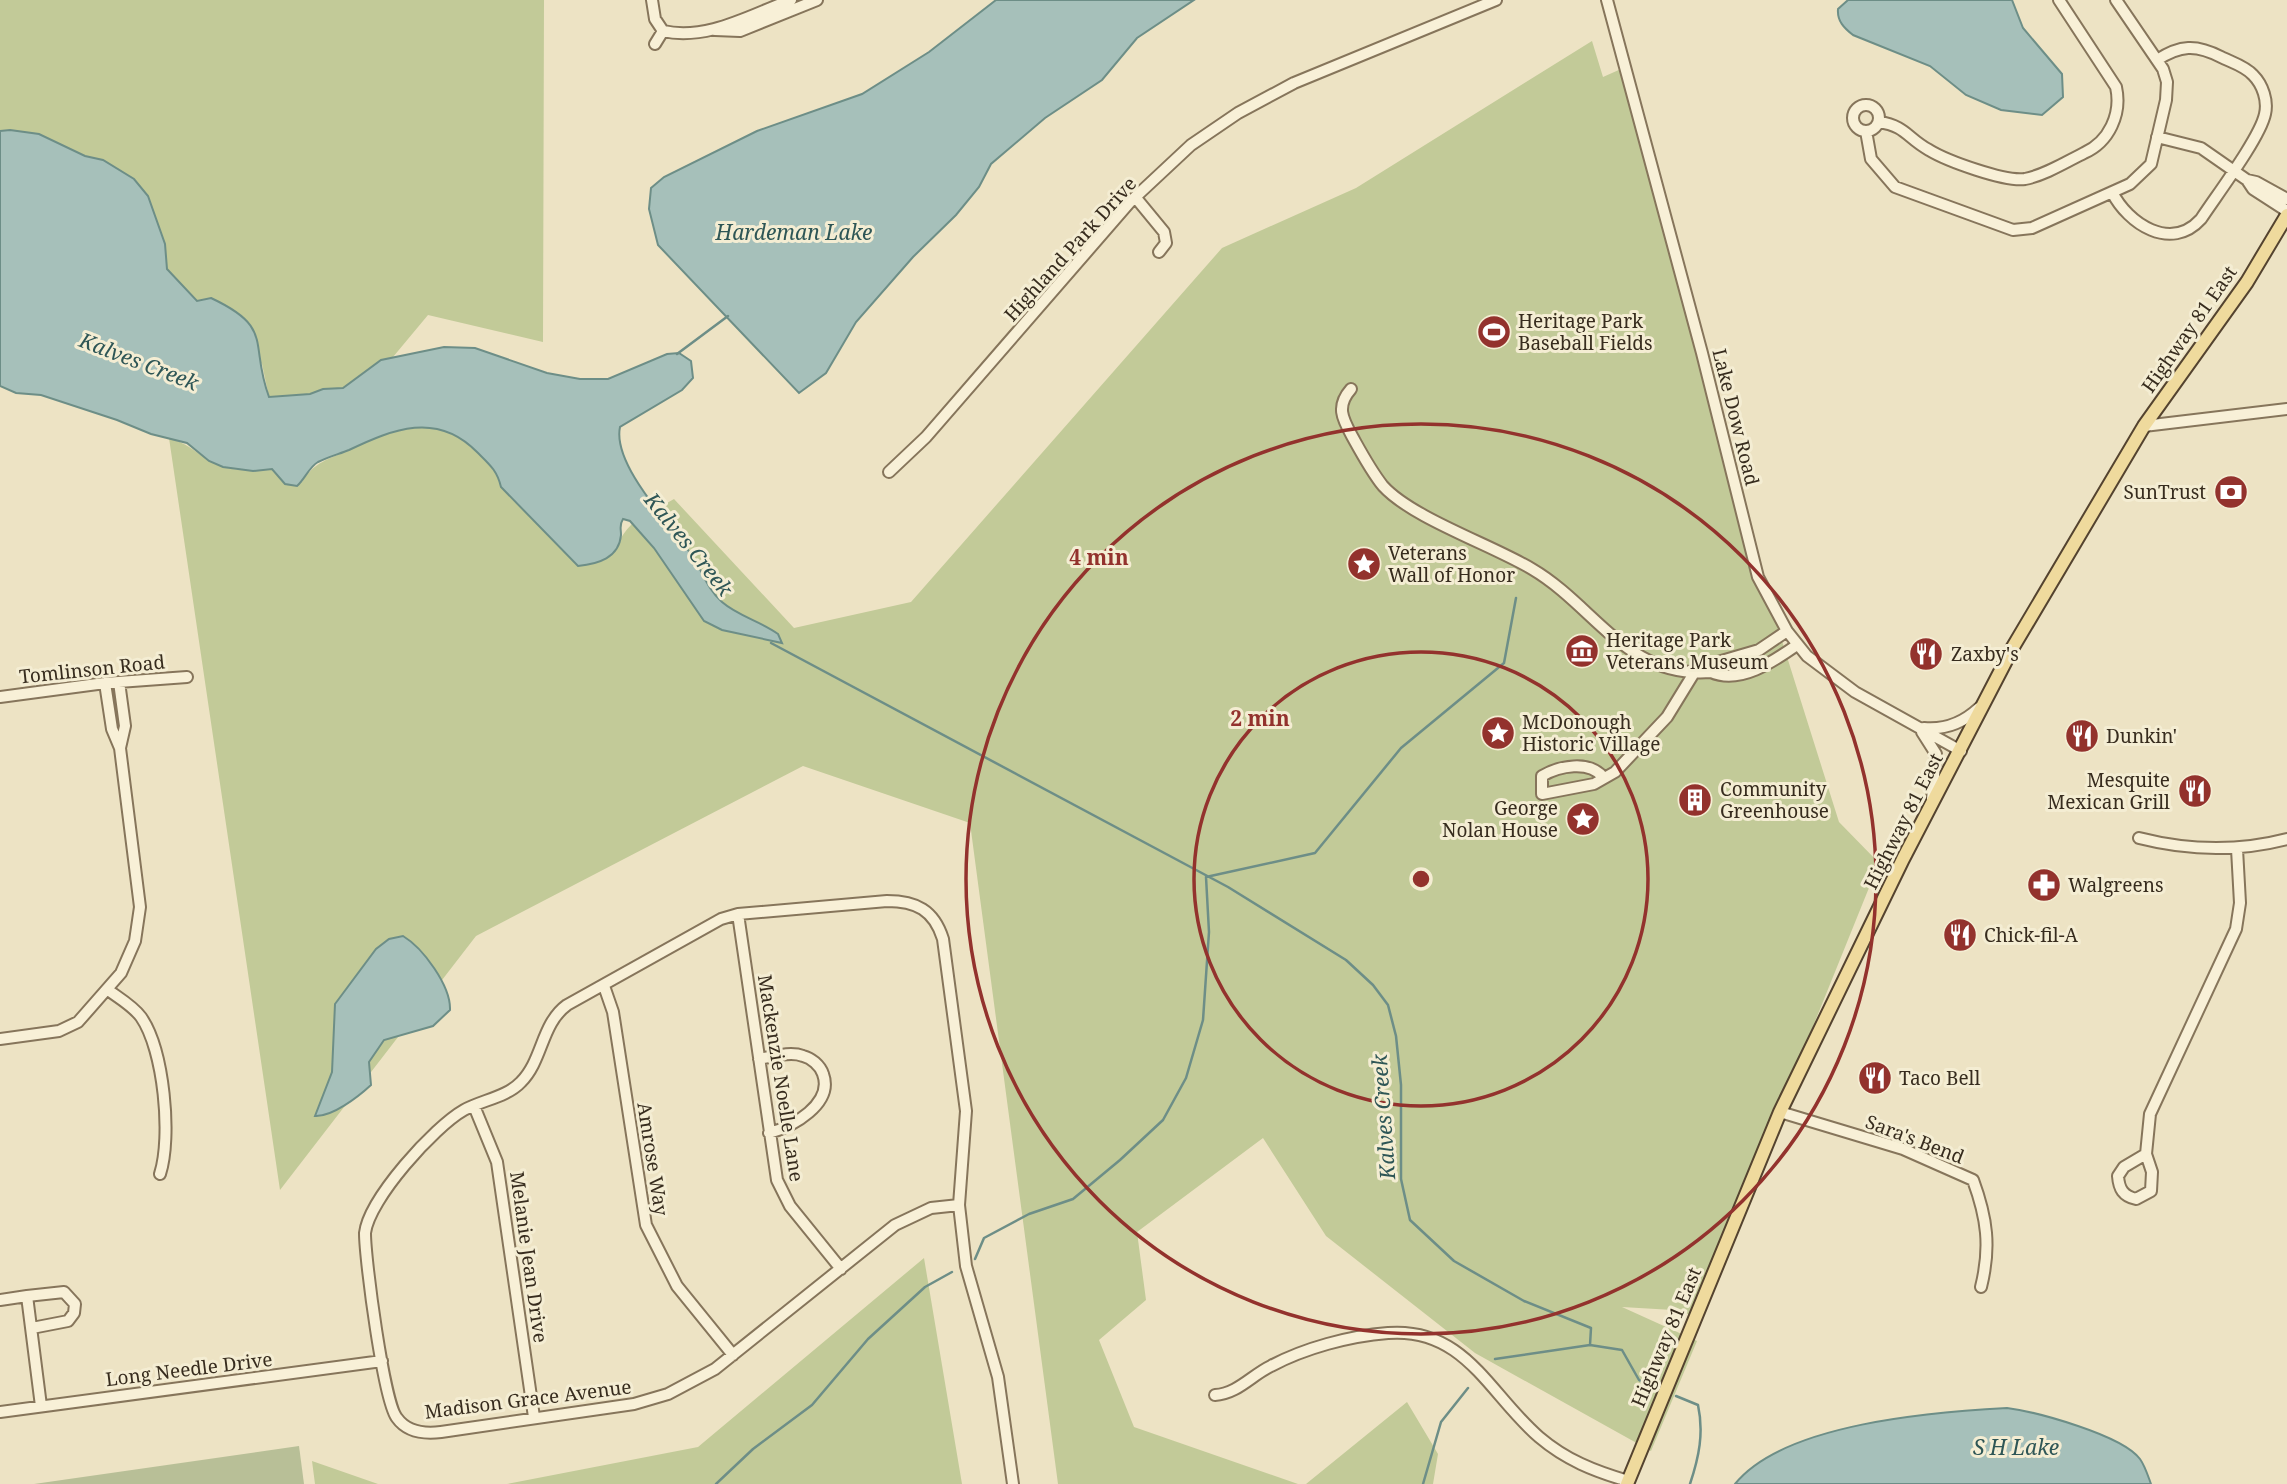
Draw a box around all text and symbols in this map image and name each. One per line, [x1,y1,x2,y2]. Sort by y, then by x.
street label: Highland Park Drive [998,171,1142,327]
water label: Hardeman Lake [715,218,872,246]
street label: Highway 81 East [2135,260,2243,398]
place label: Heritage Park Baseball Fields [1518,308,1653,356]
sports icon: Heritage Park Baseball Fields [1475,313,1513,351]
water label: Kalves Creek [75,325,203,397]
street label: Lake Dow Road [1706,346,1766,489]
bank icon: SunTrust [2212,473,2250,511]
place label: SunTrust [2123,479,2206,505]
water label: Kalves Creek [638,486,740,602]
place label: Veterans Wall of Honor [1388,540,1515,588]
text: 4 min [1069,543,1129,571]
place icon: Veterans Wall of Honor [1345,545,1383,583]
place label: Heritage Park Veterans Museum [1606,627,1768,675]
museum icon: Heritage Park Veterans Museum [1563,632,1601,670]
restaurant icon: Zaxby's [1907,635,1945,673]
place label: Zaxby's [1951,641,2019,667]
street label: Tomlinson Road [18,648,166,690]
text: 2 min [1230,704,1290,732]
place label: McDonough Historic Village [1522,709,1660,757]
place icon: McDonough Historic Village [1479,714,1517,752]
restaurant icon: Dunkin' [2063,717,2101,755]
place label: Dunkin' [2106,723,2177,749]
street label: Highway 81 East [1857,748,1949,894]
place label: Mesquite Mexican Grill [2047,767,2170,815]
restaurant icon: Mesquite Mexican Grill [2176,772,2214,810]
place label: Community Greenhouse [1720,776,1829,824]
building icon: Community Greenhouse [1676,781,1714,819]
place label: George Nolan House [1442,795,1558,843]
place icon: George Nolan House [1564,800,1602,838]
pharmacy icon: Walgreens [2025,866,2063,904]
centre of rings [1409,867,1433,891]
place label: Walgreens [2068,872,2163,898]
restaurant icon: Chick-fil-A [1941,916,1979,954]
place label: Chick-fil-A [1984,922,2079,948]
street label: Mackenzie Noelle Lane [752,973,810,1183]
water label: Kalves Creek [1365,1052,1401,1181]
restaurant icon: Taco Bell [1856,1059,1894,1097]
place label: Taco Bell [1899,1065,1981,1091]
street label: Amrose Way [631,1100,675,1218]
street label: Sara's Bend [1862,1108,1968,1170]
street label: Melanie Jean Drive [504,1170,554,1344]
street label: Highway 81 East [1625,1263,1707,1411]
street label: Long Needle Drive [104,1346,274,1392]
street label: Madison Grace Avenue [423,1373,633,1425]
water label: S H Lake [1973,1433,2059,1461]

